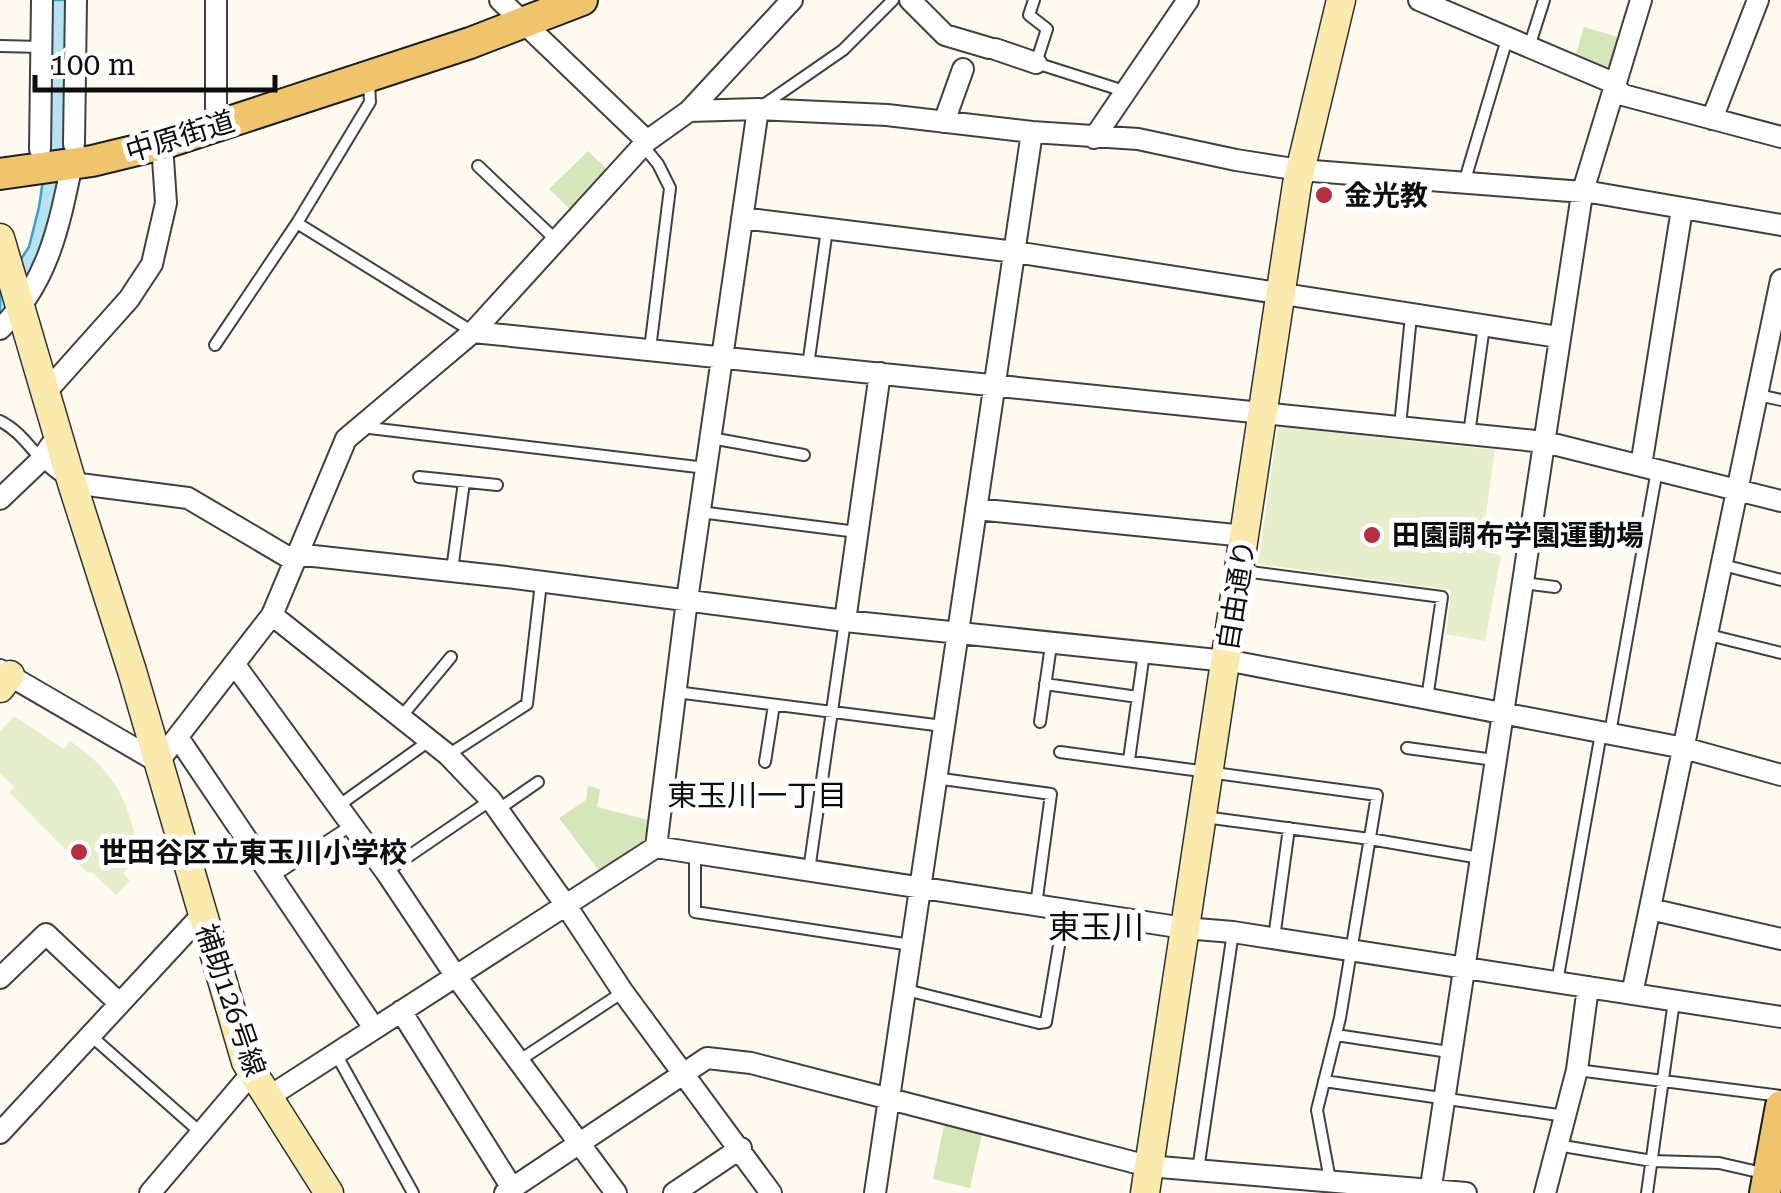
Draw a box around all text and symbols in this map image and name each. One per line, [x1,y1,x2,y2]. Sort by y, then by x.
scale bar [35,30,275,92]
text: 100 m [50,47,135,82]
street label: 中原街道 [122,104,239,169]
place label: 金光教 [1344,179,1428,212]
marker: 金光教 [1313,184,1335,206]
place label: 田園調布学園運動場 [1392,519,1644,552]
marker: 田園調布学園運動場 [1361,524,1383,546]
street label: 自由通り [1211,537,1262,653]
district label: 東玉川一丁目 [667,778,847,813]
place label: 世田谷区立東玉川小学校 [99,836,407,869]
marker: 世田谷区立東玉川小学校 [68,841,90,863]
district label: 東玉川 [1048,908,1144,946]
street label: 補助126号線 [189,920,272,1081]

